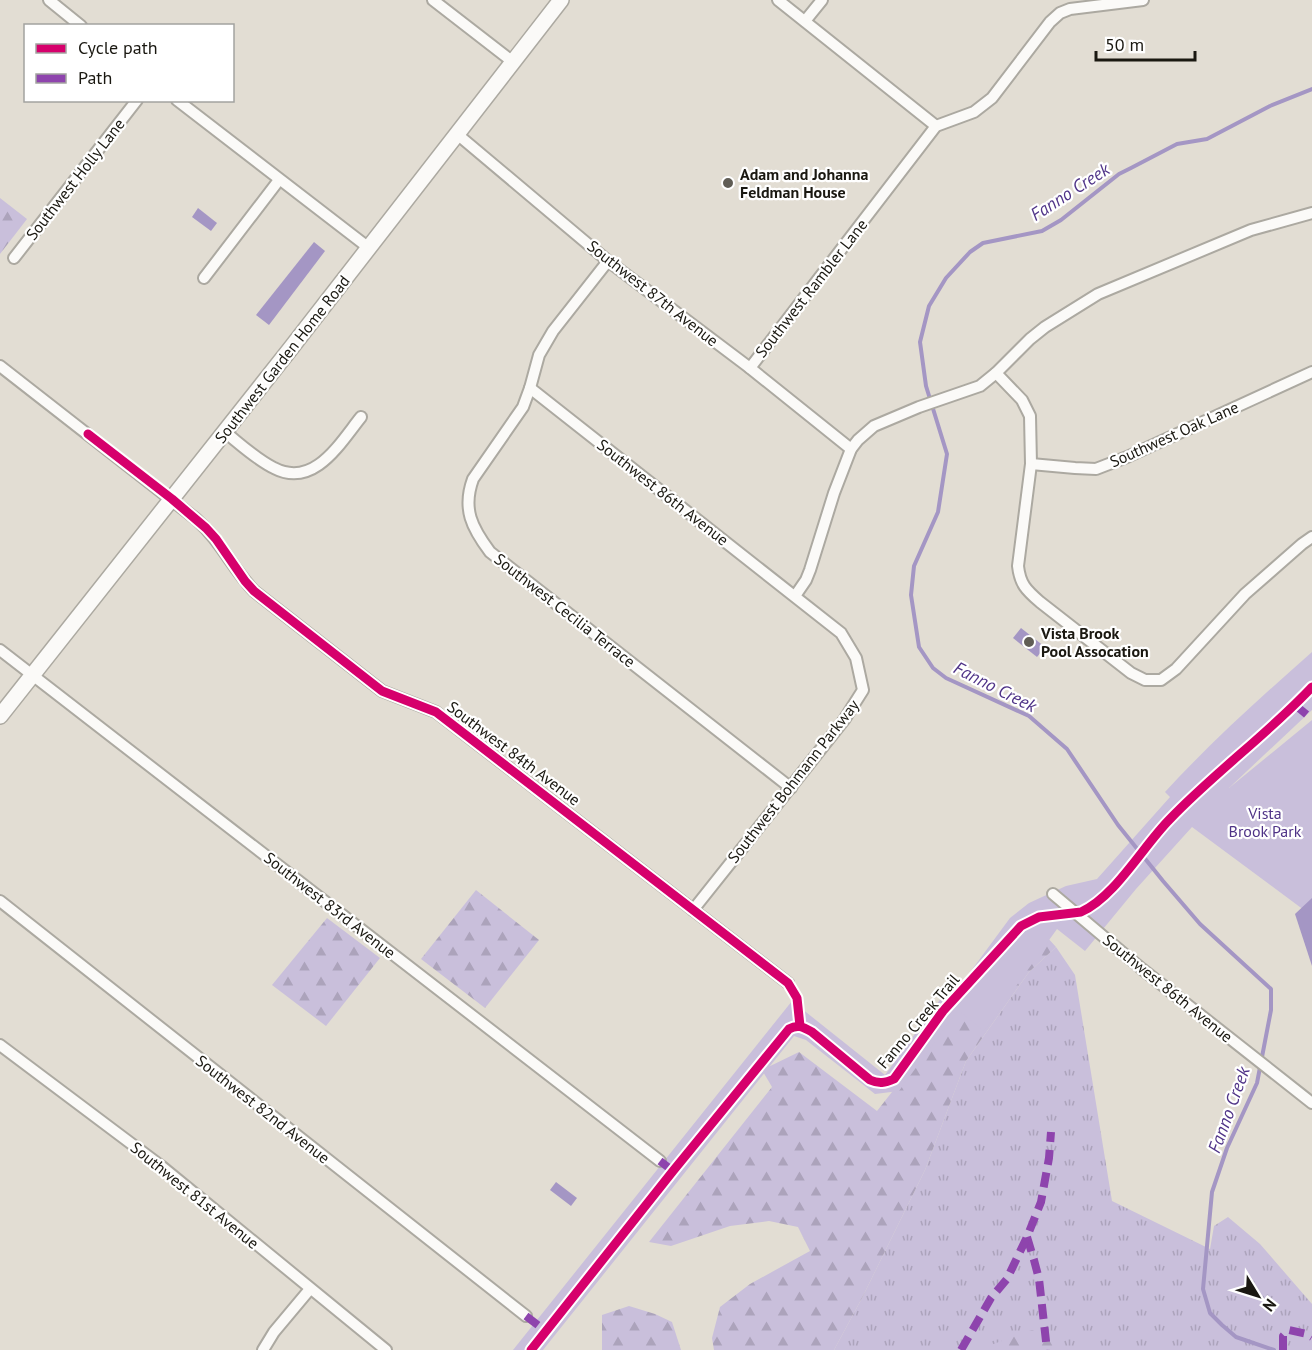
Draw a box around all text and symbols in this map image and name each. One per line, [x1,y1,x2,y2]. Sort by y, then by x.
legend [24,24,234,102]
scale bar [1096,24,1195,62]
text: 50 m [1105,33,1144,56]
text: Cycle path [78,36,158,59]
text: Path [78,66,112,89]
street label: Southwest Holly Lane [21,114,129,244]
water label: Fanno Creek [1026,157,1115,226]
place label: Adam and Johanna Feldman House [740,164,869,202]
marker: Adam and Johanna Feldman House [721,176,735,190]
street label: Southwest Rambler Lane [751,215,871,361]
street label: Southwest 87th Avenue [583,236,723,350]
street label: Southwest Garden Home Road [210,271,354,447]
street label: Southwest Oak Lane [1106,397,1242,471]
street label: Southwest 86th Avenue [593,434,733,550]
street label: Southwest Cecilia Terrace [490,549,640,671]
place label: Vista Brook Pool Assocation [1040,623,1149,661]
marker: Vista Brook Pool Assocation [1022,635,1036,649]
water label: Fanno Creek [950,656,1041,718]
street label: Southwest Bohmann Parkway [723,695,863,867]
street label: Southwest 84th Avenue [444,696,584,810]
park label: Vista Brook Park [1229,803,1302,841]
street label: Southwest 83rd Avenue [260,847,400,963]
street label: Southwest 86th Avenue [1099,929,1237,1047]
street label: Fanno Creek Trail [873,969,964,1072]
street label: Southwest 82nd Avenue [192,1050,334,1168]
water label: Fanno Creek [1202,1063,1255,1156]
street label: Southwest 81st Avenue [127,1137,263,1253]
north arrow [1228,1266,1288,1326]
text: N [1259,1295,1281,1316]

